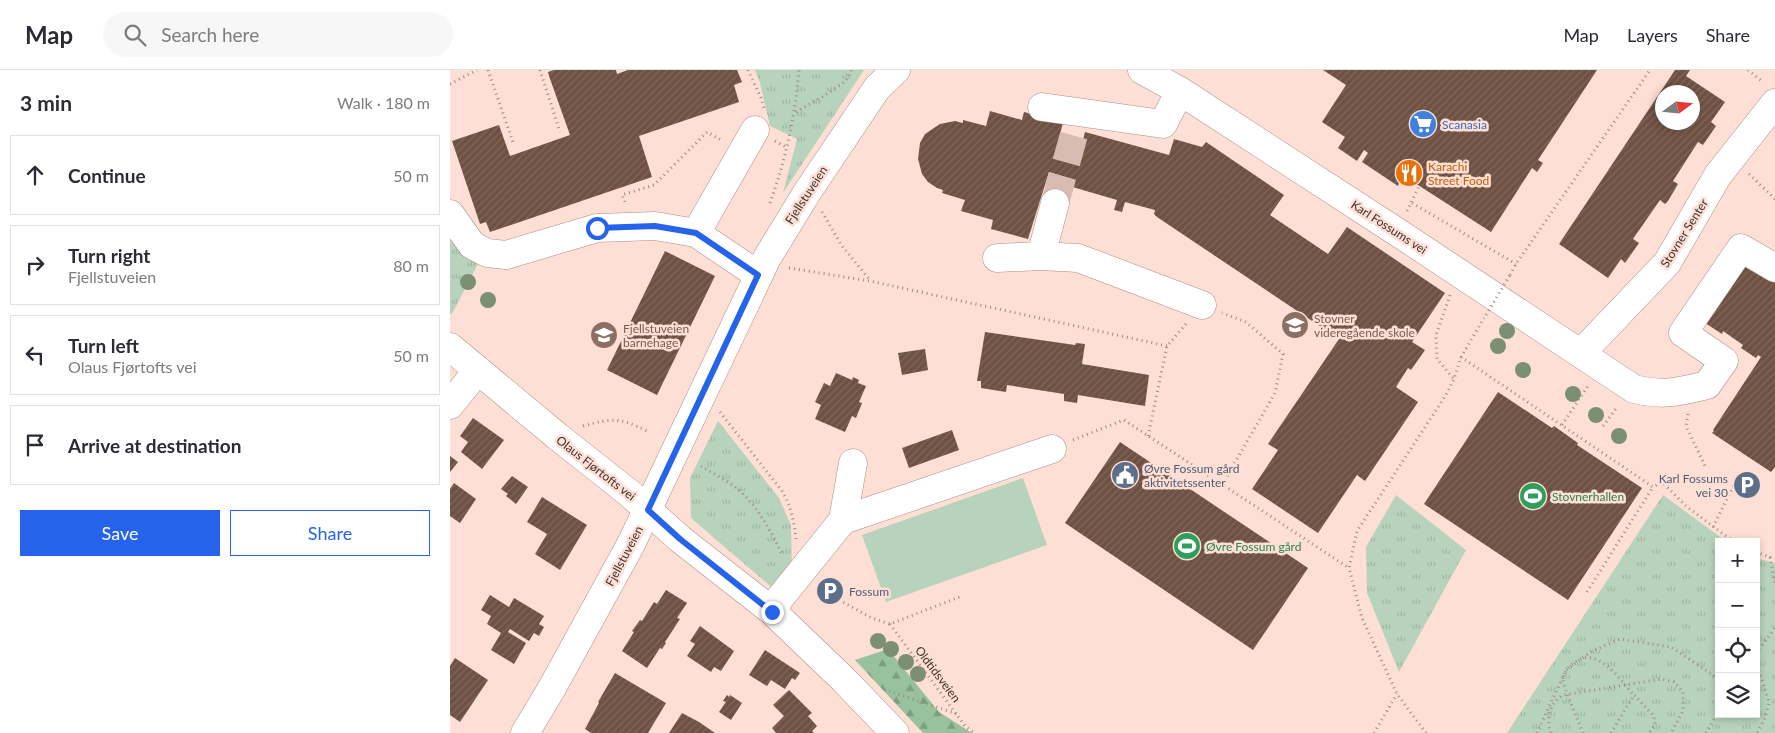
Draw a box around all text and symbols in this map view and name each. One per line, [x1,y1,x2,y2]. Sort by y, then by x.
search box [103,12,453,57]
text: Map [25,20,73,49]
icon: search [121,21,149,49]
text: Search here [161,23,259,46]
text: Map [1563,24,1599,46]
text: Layers [1627,24,1678,46]
text: Share [1706,24,1750,46]
north arrow [1655,85,1700,130]
text: 3 min [20,90,72,115]
text: Walk · 180 m [337,93,430,112]
supermarket icon: Scanasia [1408,109,1438,139]
place label: Scanasia [1442,117,1487,132]
restaurant icon: Karachi Street Food [1394,158,1424,188]
place label: Karachi Street Food [1428,159,1489,188]
icon: ahead [21,161,49,189]
street label: Fjellstuveien [782,163,830,227]
text: Continue [68,164,146,187]
text: 50 m [393,166,429,185]
street label: Stovner Senter [1657,195,1711,270]
street label: Karl Fossums vei [1348,197,1430,257]
route start [586,217,609,240]
text: Turn right [68,244,150,267]
icon: right [21,251,49,279]
text: 80 m [393,256,429,275]
text: Fjellstuveien [68,267,156,286]
school or university icon: Stovner videregående skole [1280,310,1310,340]
place label: Stovner videregående skole [1314,311,1415,340]
school or university icon: Fjellstuveien barnehage [589,320,619,350]
place label: Fjellstuveien barnehage [623,321,689,350]
text: Turn left [68,334,139,357]
icon: left [21,341,49,369]
text: 50 m [393,346,429,365]
text: Olaus Fjørtofts vei [68,357,197,376]
icon: arrive [21,431,49,459]
street label: Olaus Fjørtofts vei [553,432,639,504]
text: Arrive at destination [68,434,241,457]
public building icon: Øvre Fossum gård aktivitetssenter [1110,460,1140,490]
place label: Øvre Fossum gård aktivitetssenter [1144,461,1239,490]
parking icon: Karl Fossums vei 30 [1732,470,1762,500]
place label: Karl Fossums vei 30 [1659,471,1728,500]
sports icon: Stovnerhallen [1518,481,1548,511]
place label: Stovnerhallen [1552,489,1624,504]
button: Save [20,510,220,556]
button: Share [230,510,430,556]
street label: Fjellstuveien [602,523,646,589]
sports icon: Øvre Fossum gård [1172,531,1202,561]
map controls [1715,538,1760,718]
button: + [1715,538,1760,583]
place label: Øvre Fossum gård [1206,539,1301,554]
parking icon: Fossum [815,576,845,606]
button: − [1715,583,1760,628]
place label: Fossum [849,584,889,599]
route end [761,601,784,624]
button: locate [1715,628,1760,673]
street label: Oldtidsveien [912,643,964,705]
button: layers [1715,673,1760,718]

